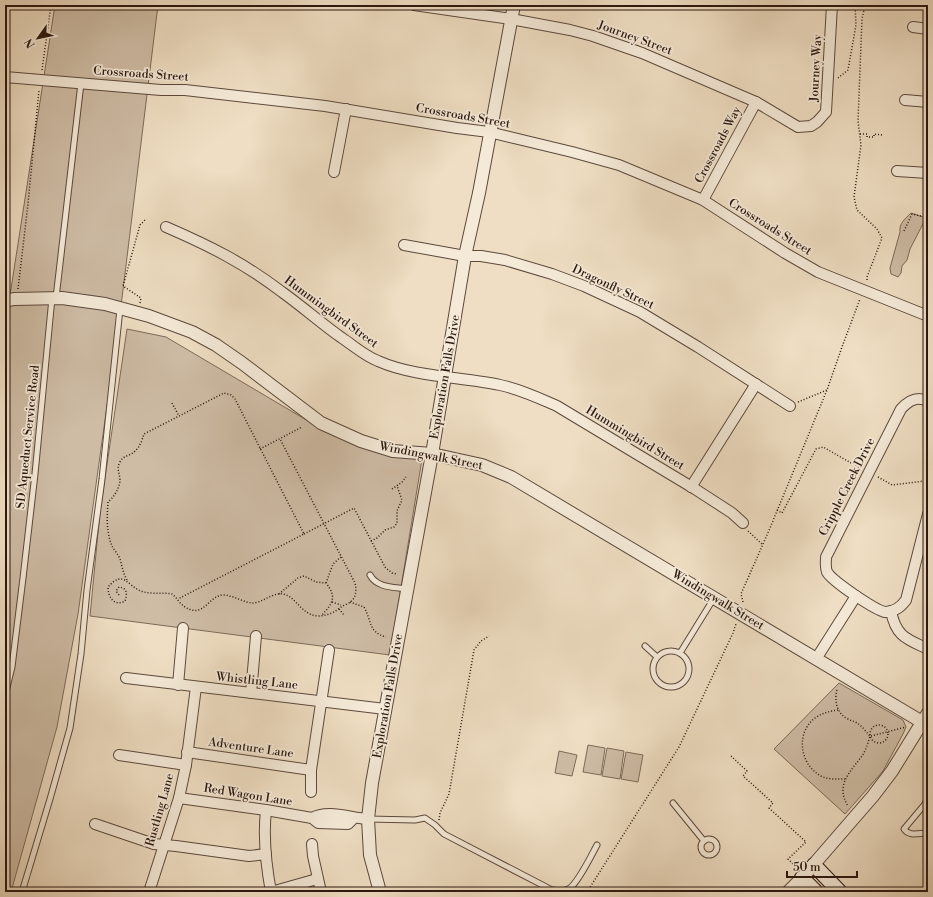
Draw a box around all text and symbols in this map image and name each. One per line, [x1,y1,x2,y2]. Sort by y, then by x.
street label: Journey Street [595,17,675,59]
north arrow [18,18,58,58]
street label: Journey Way [807,34,825,103]
text: N [22,35,39,50]
street label: Crossroads Street [93,63,190,85]
street label: Crossroads Street [415,100,512,132]
street label: Crossroads Way [691,104,745,186]
street label: Crossroads Street [726,195,815,259]
street label: Dragonfly Street [570,261,657,313]
street label: Hummingbird Street [281,273,382,352]
street label: Exploration Falls Drive [427,314,463,440]
street label: SD Aqueduct Service Road [13,364,43,510]
street label: Hummingbird Street [583,403,688,474]
street label: Cripple Creek Drive [816,435,878,539]
street label: Windingwalk Street [377,438,485,474]
street label: Windingwalk Street [668,566,767,634]
street label: Exploration Falls Drive [370,633,406,759]
street label: Whistling Lane [214,669,299,693]
street label: Adventure Lane [206,734,295,761]
street label: Rustling Lane [142,772,178,848]
street label: Red Wagon Lane [203,781,293,809]
scale bar [787,853,857,879]
text: 50 m [793,860,821,875]

